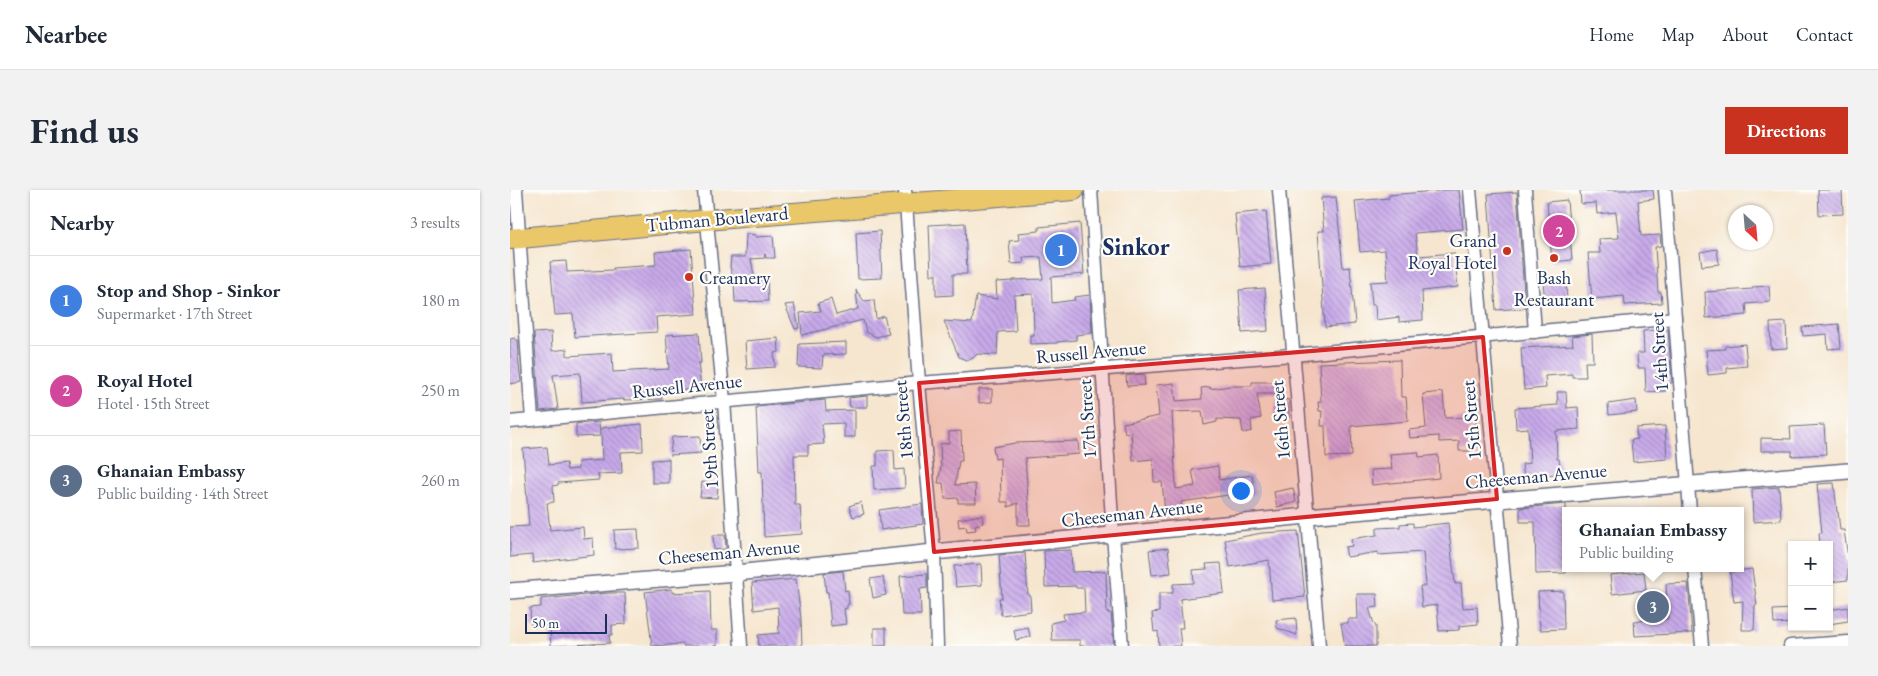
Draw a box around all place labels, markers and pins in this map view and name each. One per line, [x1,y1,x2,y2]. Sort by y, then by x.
pin: 2 [1543,212,1575,250]
place label: Grand Royal Hotel [1408,228,1497,275]
pin: 1 [1045,231,1077,269]
marker: Grand Royal Hotel [1501,245,1513,257]
marker: Bash Restaurant [1548,252,1560,264]
place label: Creamery [699,265,771,290]
place label: Bash Restaurant [1514,265,1594,312]
marker: Creamery [683,271,695,283]
pin: 3 [1637,588,1669,626]

